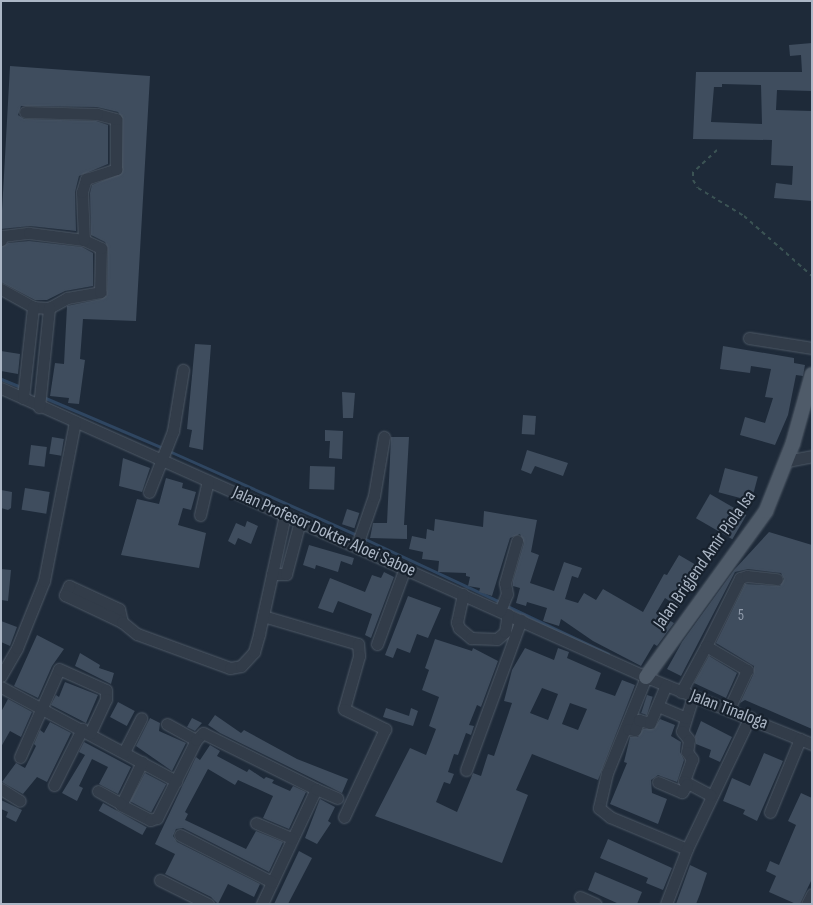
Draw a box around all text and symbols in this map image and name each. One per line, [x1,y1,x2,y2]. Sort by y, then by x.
street label: Jalan Profesor Dokter Aloei Saboe [229,482,419,582]
street label: Jalan Brigjend Amir Piola Isa [649,487,761,633]
house number: 5 [738,607,744,625]
street label: Jalan Tinaloga [687,685,771,735]

